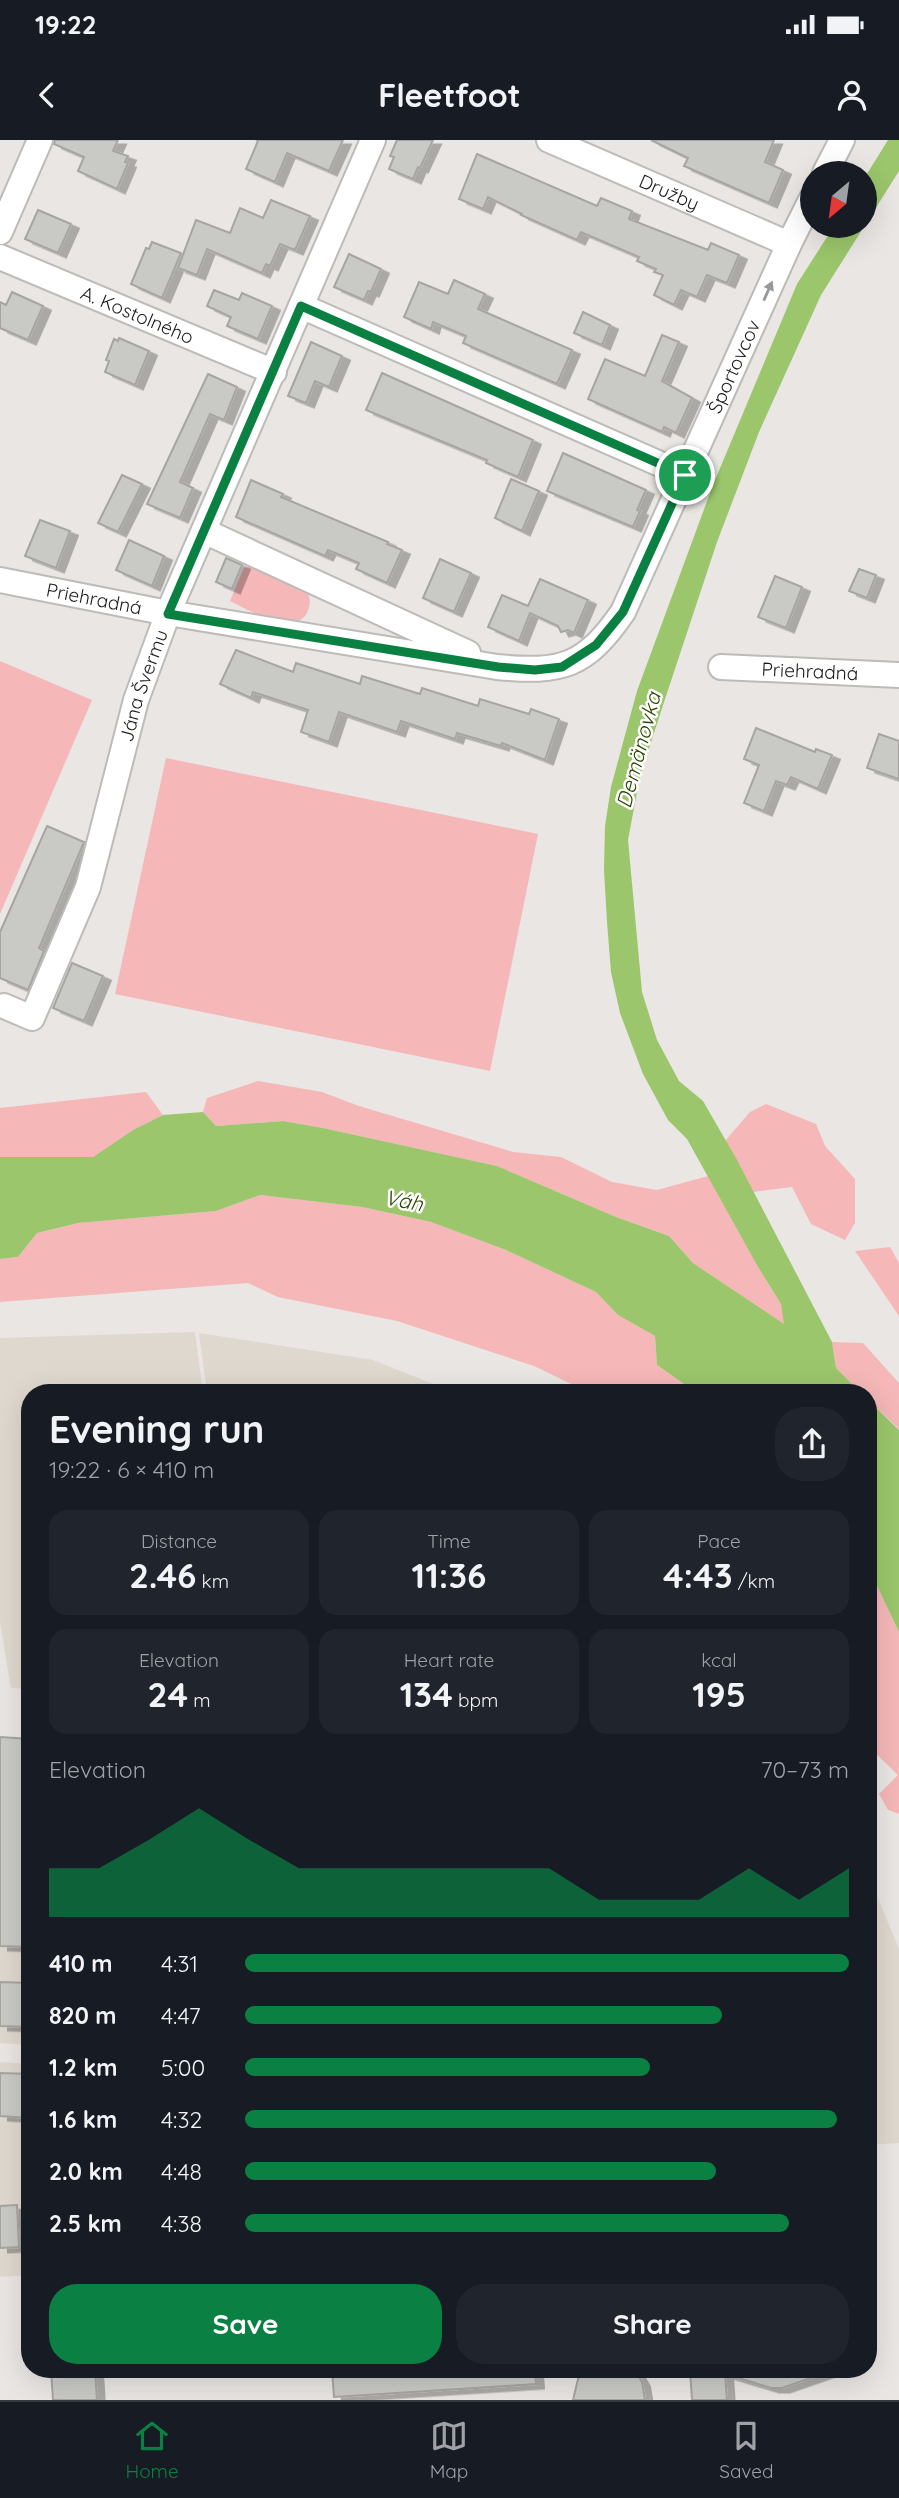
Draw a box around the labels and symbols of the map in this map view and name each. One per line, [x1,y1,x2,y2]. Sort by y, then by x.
north arrow [800,161,877,238]
street label: Družby [635,169,703,216]
street label: A. Kostolného [77,280,197,349]
one-way arrow [762,281,774,301]
street label: Športovcov [702,316,765,417]
pin [655,445,715,505]
street label: Priehradná [44,577,144,620]
street label: Jána Švermu [114,626,173,744]
street label: Priehradná [761,657,859,685]
water label: Demänovka [610,688,666,811]
water label: Váh [383,1184,426,1217]

